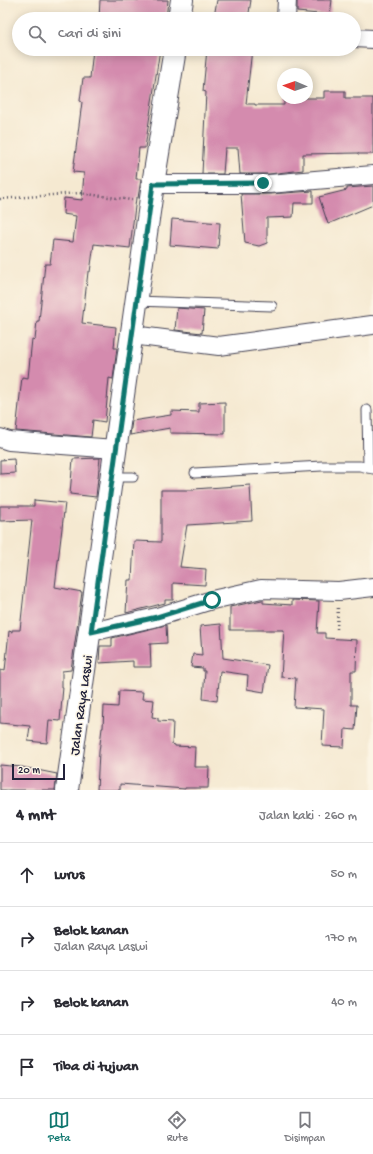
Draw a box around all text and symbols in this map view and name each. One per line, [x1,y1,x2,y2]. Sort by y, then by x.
search box [12,12,361,56]
icon: search [26,23,48,45]
text: Cari di sini [58,25,121,43]
north arrow [277,68,313,104]
route end [254,174,272,192]
route start [203,591,221,609]
street label: Jalan Raya Laswi [67,654,98,757]
scale bar [12,762,65,781]
text: 20 m [18,765,40,777]
text: 4 mnt [16,806,55,826]
text: Jalan kaki · 260 m [259,809,357,824]
icon: ahead [16,864,38,886]
text: Lurus [54,866,84,884]
text: 50 m [330,867,357,882]
text: Belok kanan [54,922,128,940]
icon: right [16,928,38,950]
text: 170 m [325,931,357,946]
text: Jalan Raya Laswi [54,940,148,955]
icon: right [16,992,38,1014]
text: Belok kanan [54,994,128,1012]
text: 40 m [331,995,357,1010]
icon: arrive [16,1056,38,1078]
text: Tiba di tujuan [54,1058,138,1076]
tab: Peta [48,1109,70,1145]
tab: Rute [166,1109,188,1145]
tab: Disimpan [284,1109,325,1145]

